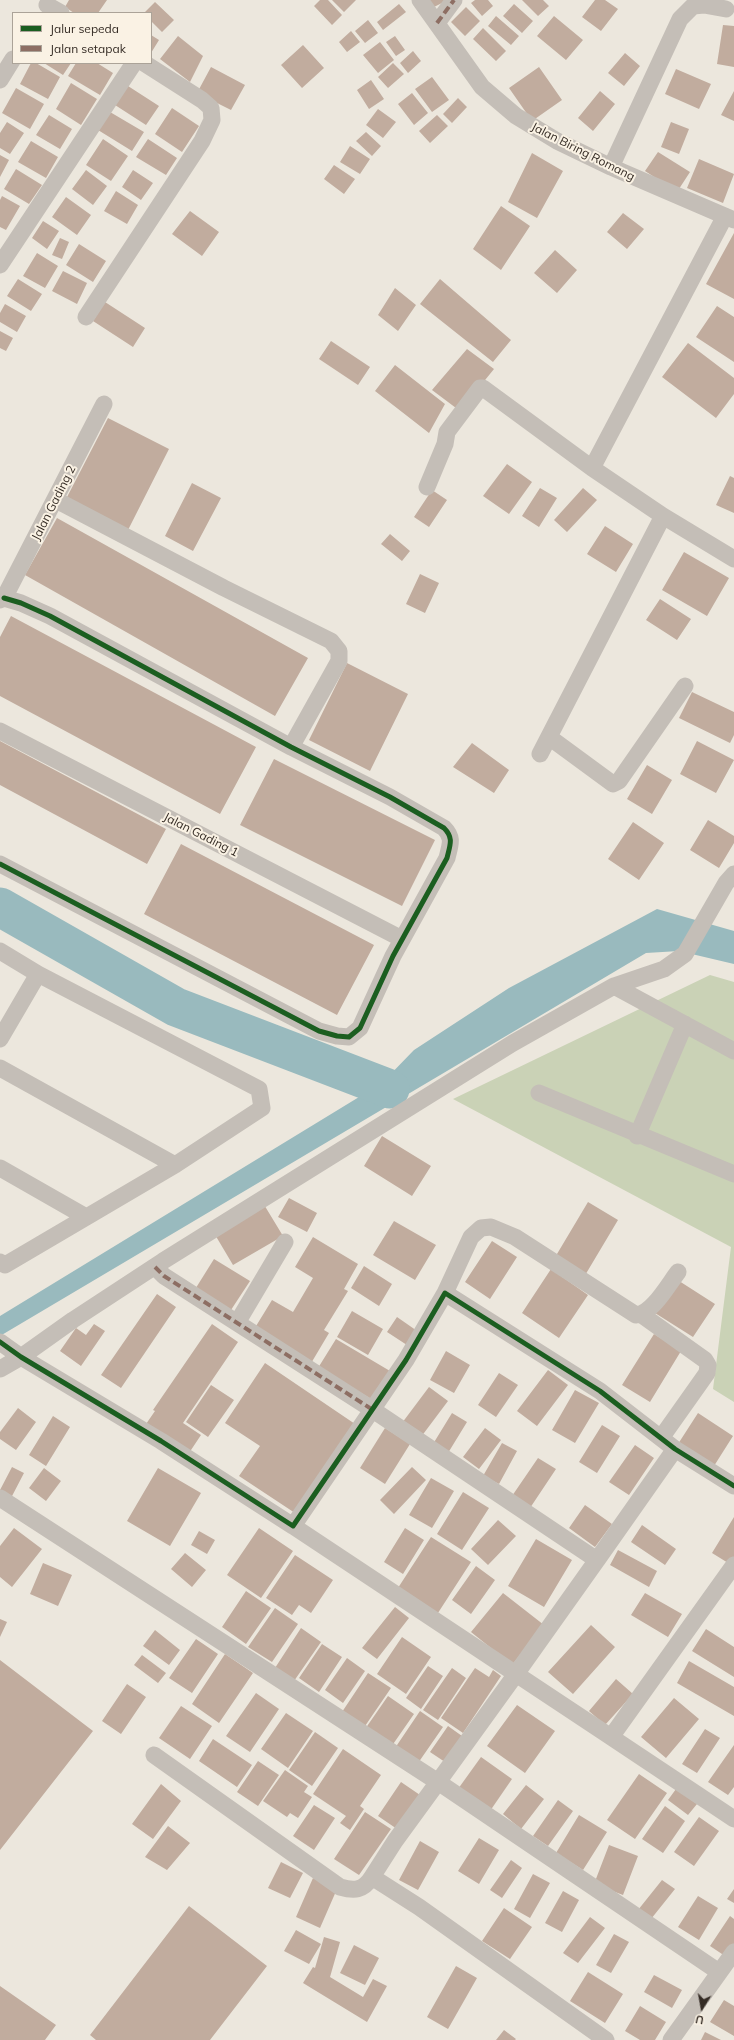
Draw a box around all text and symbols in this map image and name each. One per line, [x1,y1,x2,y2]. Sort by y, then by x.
legend [12,12,152,64]
text: Jalur sepeda [50,21,119,36]
text: Jalan setapak [50,41,126,56]
street label: Jalan Biring Romang [529,120,637,184]
street label: Jalan Gading 2 [29,463,79,543]
street label: Jalan Gading 1 [161,810,241,860]
north arrow [682,1988,722,2028]
text: U [694,2012,705,2027]

